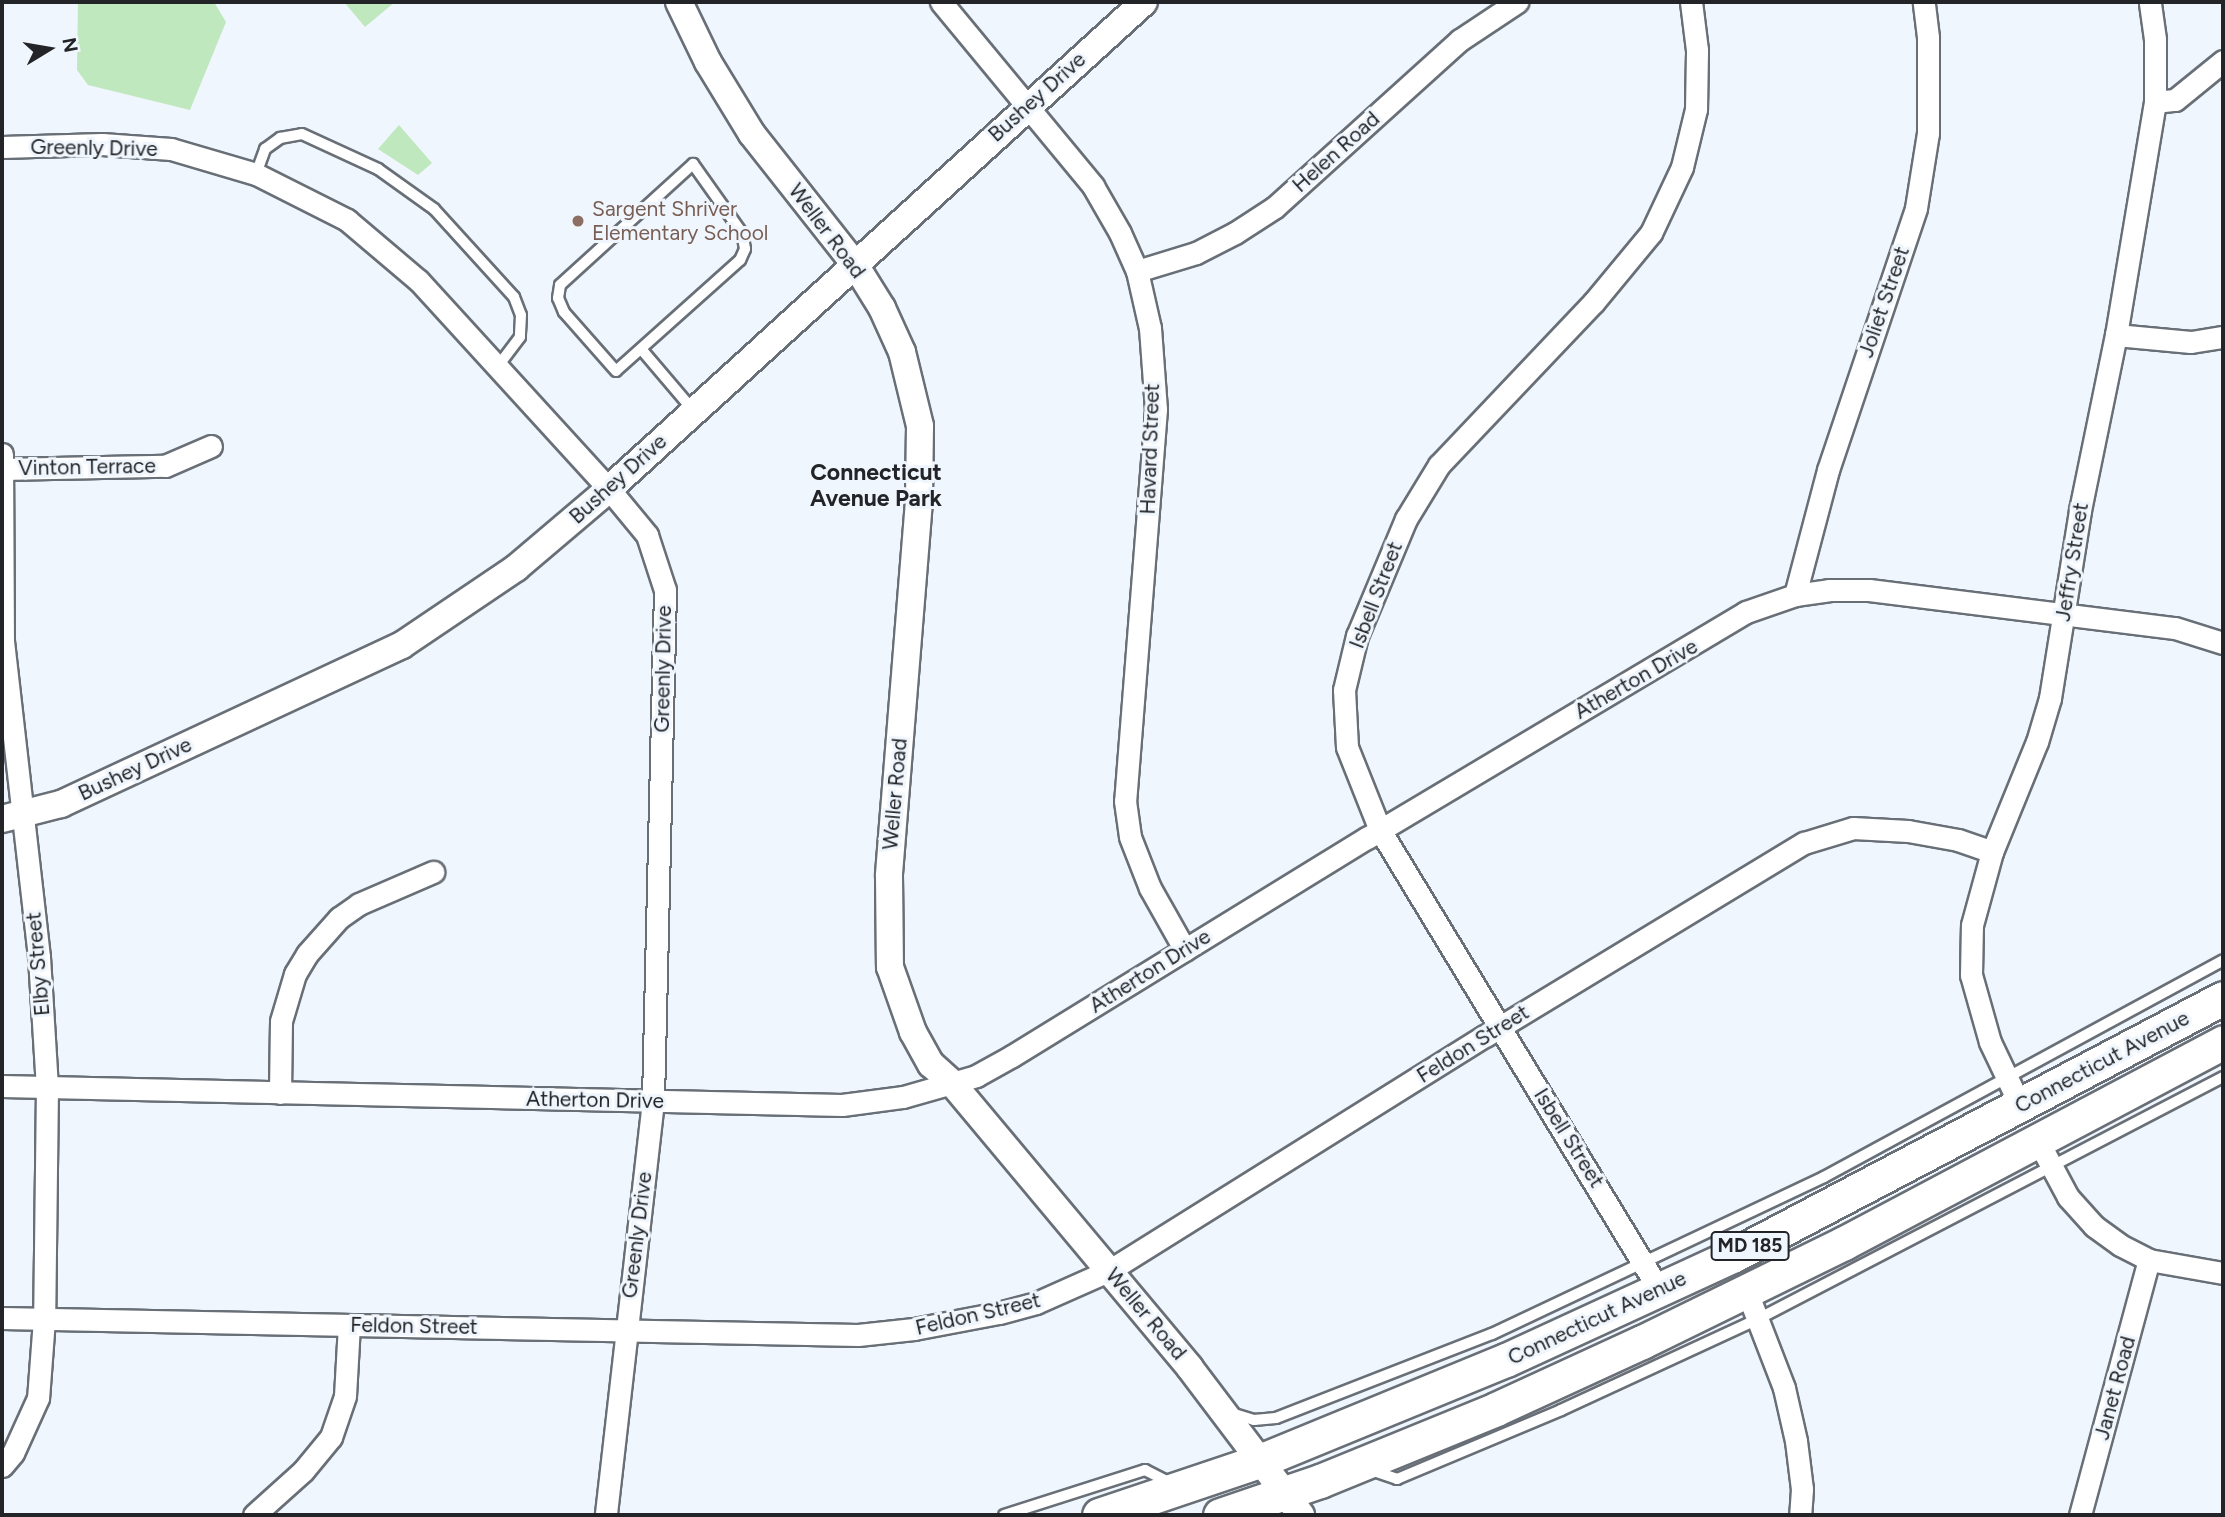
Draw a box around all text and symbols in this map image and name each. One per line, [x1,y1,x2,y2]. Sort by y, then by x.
north arrow [14,14,84,84]
text: N [57,35,83,54]
street label: Bushey Drive [983,47,1091,147]
street label: Helen Road [1287,106,1385,198]
street label: Greenly Drive [30,134,158,162]
street label: Weller Road [783,179,871,283]
place label: Sargent Shriver Elementary School [592,196,768,246]
marker: Sargent Shriver Elementary School [570,213,586,229]
street label: Joliet Street [1853,243,1915,361]
street label: Havard Street [1135,383,1165,515]
street label: Bushey Drive [564,429,672,529]
street label: Vinton Terrace [18,453,156,481]
district label: Connecticut Avenue Park [810,458,942,512]
street label: Jeffry Street [2050,501,2094,623]
street label: Isbell Street [1344,538,1408,652]
street label: Greenly Drive [649,605,677,733]
street label: Atherton Drive [1570,634,1702,724]
street label: Bushey Drive [74,732,196,806]
street label: Weller Road [878,737,912,851]
street label: Elby Street [21,911,55,1017]
street label: Atherton Drive [1085,924,1215,1018]
street label: Feldon Street [1412,1000,1534,1088]
street label: Connecticut Avenue [2011,1005,2193,1119]
street label: Isbell Street [1529,1084,1609,1192]
street label: Atherton Drive [526,1086,664,1114]
street label: Greenly Drive [617,1170,657,1300]
road number: MD 185 [1710,1230,1790,1262]
street label: Weller Road [1100,1263,1192,1365]
street label: Connecticut Avenue [1504,1266,1690,1370]
street label: Feldon Street [913,1287,1043,1341]
street label: Feldon Street [350,1312,478,1340]
street label: Janet Road [2089,1333,2141,1443]

